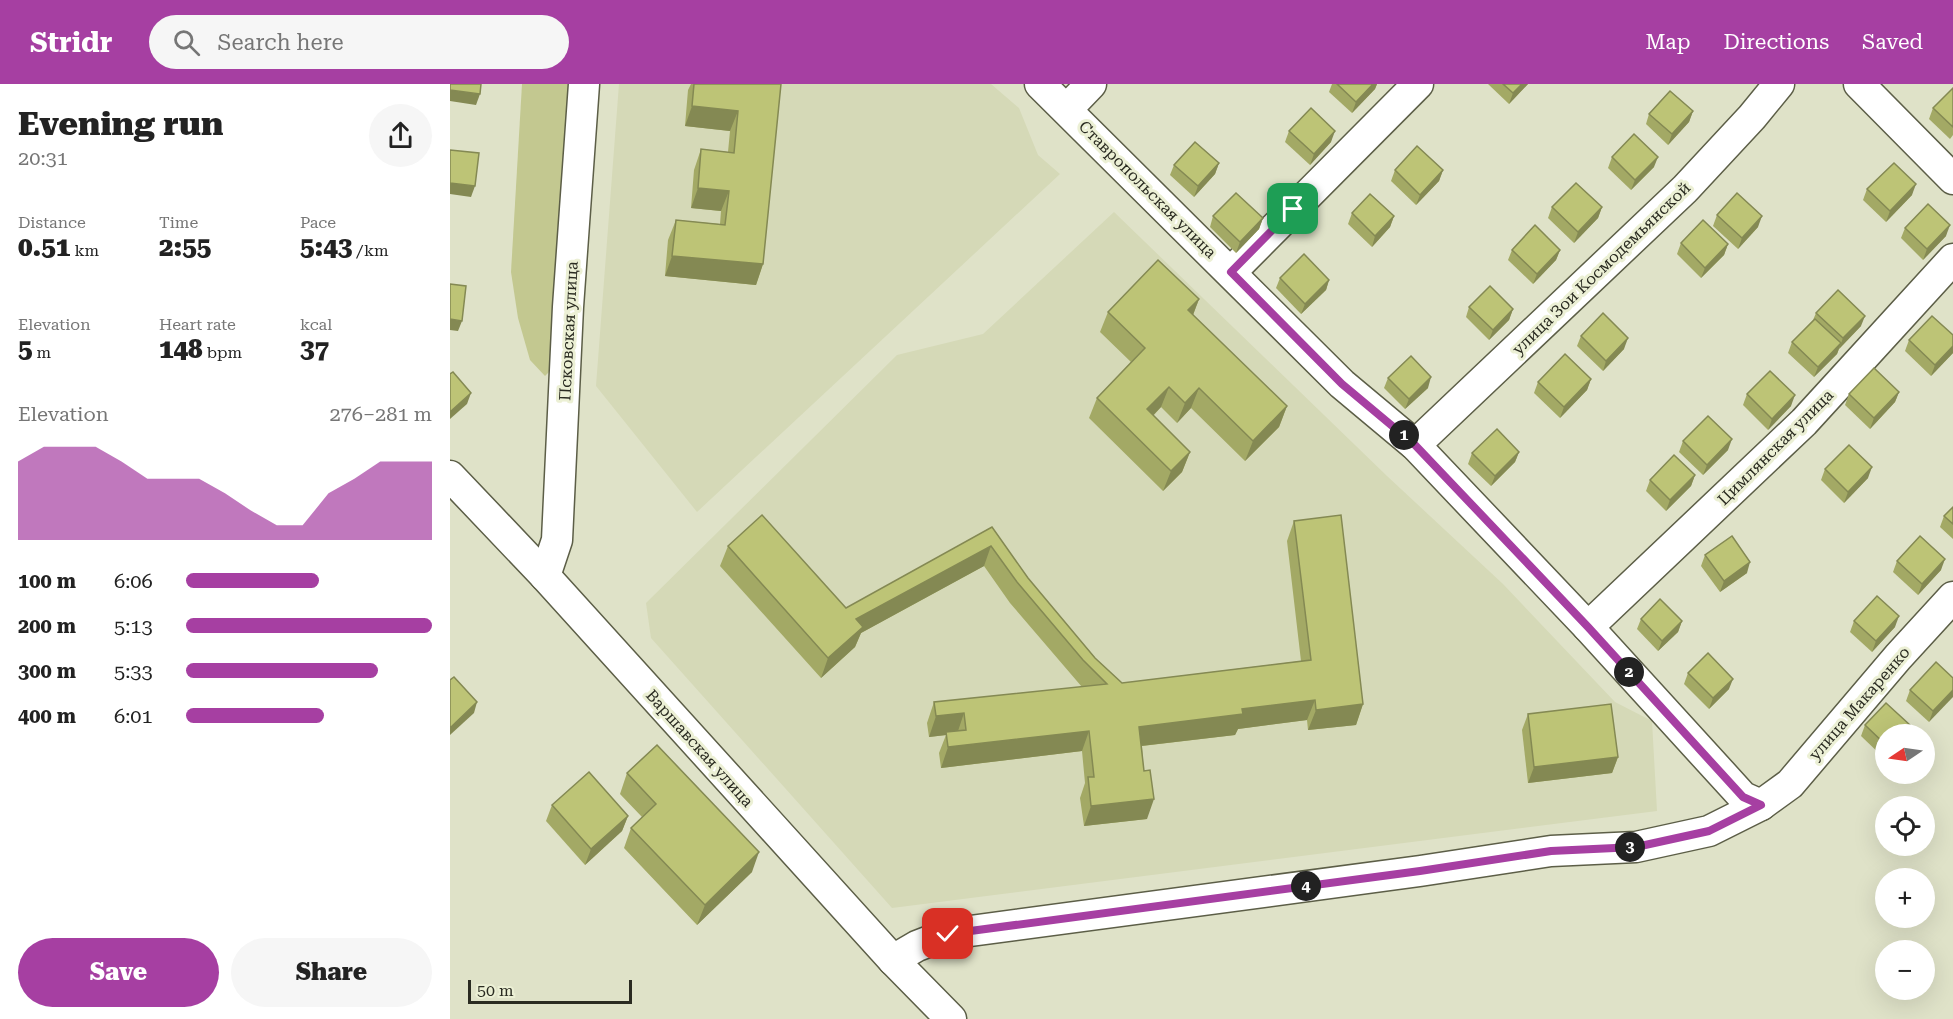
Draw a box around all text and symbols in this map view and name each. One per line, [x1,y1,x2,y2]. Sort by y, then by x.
search box [149,15,569,69]
text: Stridr [30,26,113,59]
icon: search [170,26,203,59]
text: Search here [218,30,344,55]
text: Map [1646,30,1690,54]
text: Directions [1723,30,1829,54]
text: Saved [1862,30,1923,54]
text: Evening run [18,104,223,143]
button: share [369,104,432,167]
street label: Ставропольская улица [1075,117,1221,262]
text: 20:31 [18,146,68,170]
street label: улица Зои Космодемьянской [1508,178,1695,359]
pin [1267,183,1318,234]
icon: arrive [1276,192,1309,225]
text: Distance [18,213,86,232]
text: Time [159,213,198,232]
text: Pace [300,213,336,232]
text: 0.51 [18,232,70,262]
text: 2:55 [159,232,211,262]
text: 5:43 [300,232,352,262]
text: km [70,241,99,260]
text: /km [352,241,389,260]
street label: Псковская улица [555,260,582,401]
text: Elevation [18,315,91,334]
text: Heart rate [159,315,236,334]
text: kcal [300,315,332,334]
text: 5 [18,334,33,364]
text: 148 [159,334,203,364]
text: 37 [300,334,329,364]
text: m [33,343,51,362]
text: bpm [203,343,242,362]
street label: Цимлянская улица [1714,385,1837,509]
text: Elevation [18,402,109,426]
text: 276–281 m [329,402,432,426]
pin: 1 [1389,420,1419,450]
text: 1 [1400,425,1408,444]
text: 100 m [18,569,76,593]
text: 6:06 [114,569,153,593]
text: 200 m [18,614,76,638]
text: 5:13 [114,614,153,638]
street label: улица Макаренко [1805,643,1914,764]
pin: 2 [1614,657,1644,687]
text: 300 m [18,659,76,683]
text: 5:33 [114,659,153,683]
text: 2 [1625,662,1633,681]
street label: Варшавская улица [642,686,758,811]
text: 400 m [18,704,76,728]
text: 6:01 [114,704,153,728]
north arrow [1875,724,1935,784]
map controls [1875,724,1935,1000]
button: locate [1875,796,1935,856]
pin: 3 [1615,832,1645,862]
text: 3 [1626,837,1634,856]
button: + [1875,868,1935,928]
pin: 4 [1291,871,1321,901]
text: 4 [1302,876,1310,895]
pin [922,908,973,959]
icon: check [931,917,964,950]
button: Save [18,938,219,1007]
button: Share [231,938,432,1007]
button: − [1875,940,1935,1000]
scale bar [468,977,632,1004]
text: 50 m [477,981,514,1000]

